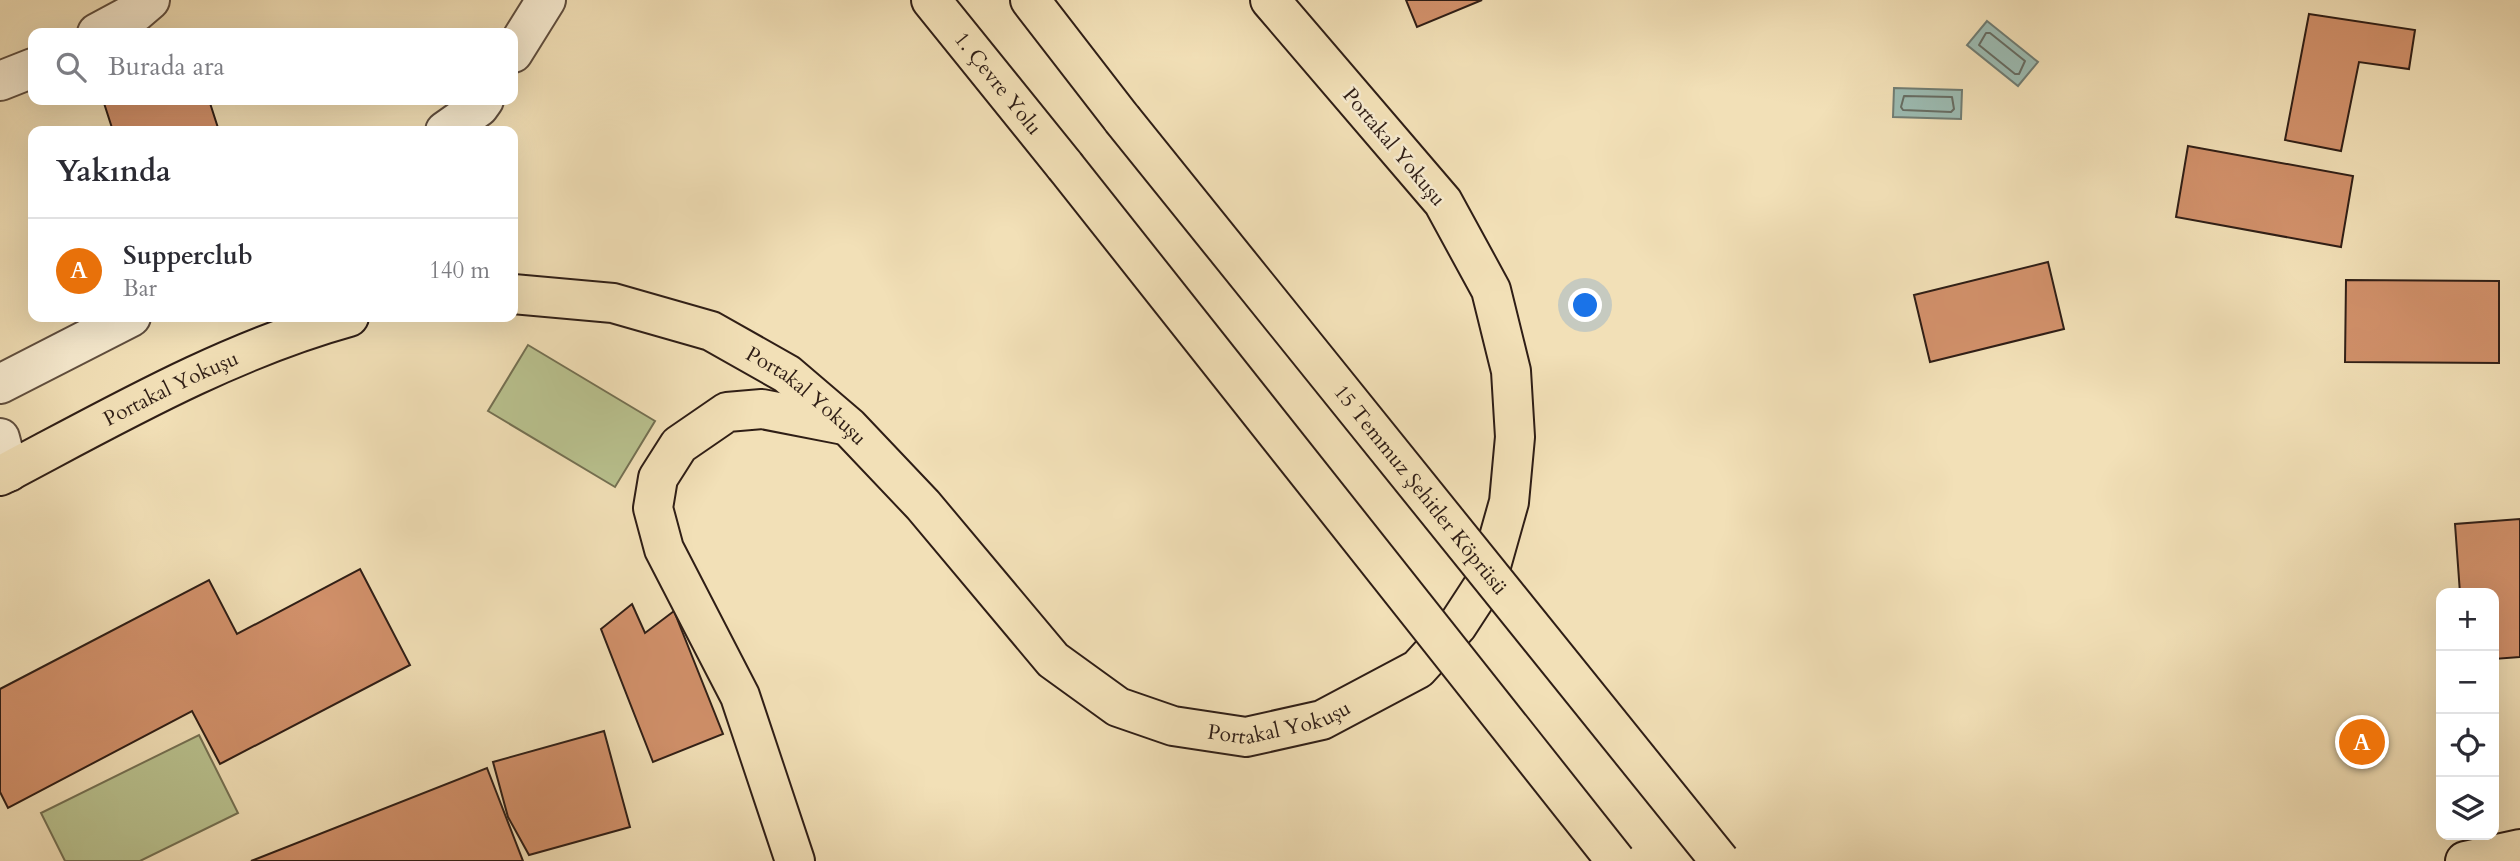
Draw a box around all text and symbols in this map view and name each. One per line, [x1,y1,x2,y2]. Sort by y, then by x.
street label: 1. Çevre Yolu [948,26,1049,141]
search box [28,28,518,105]
icon: search [52,48,90,86]
text: Burada ara [108,49,225,84]
street label: Portakal Yokuşu [1336,81,1452,213]
text: Yakında [56,151,171,192]
text: Supperclub [123,238,253,273]
text: A [70,255,88,286]
text: 140 m [429,255,490,286]
text: Bar [123,273,157,304]
your location [1568,288,1602,322]
street label: Portakal Yokuşu [741,339,873,452]
street label: Portakal Yokuşu [98,343,243,433]
street label: 15 Temmuz Şehitler Köprüsü [1327,378,1514,601]
map controls [2436,588,2499,840]
button: + [2436,588,2499,651]
button: − [2436,651,2499,714]
street label: Portakal Yokuşu [1206,693,1356,751]
button: locate [2436,714,2499,777]
pin: A [2339,716,2385,768]
button: layers [2436,777,2499,840]

